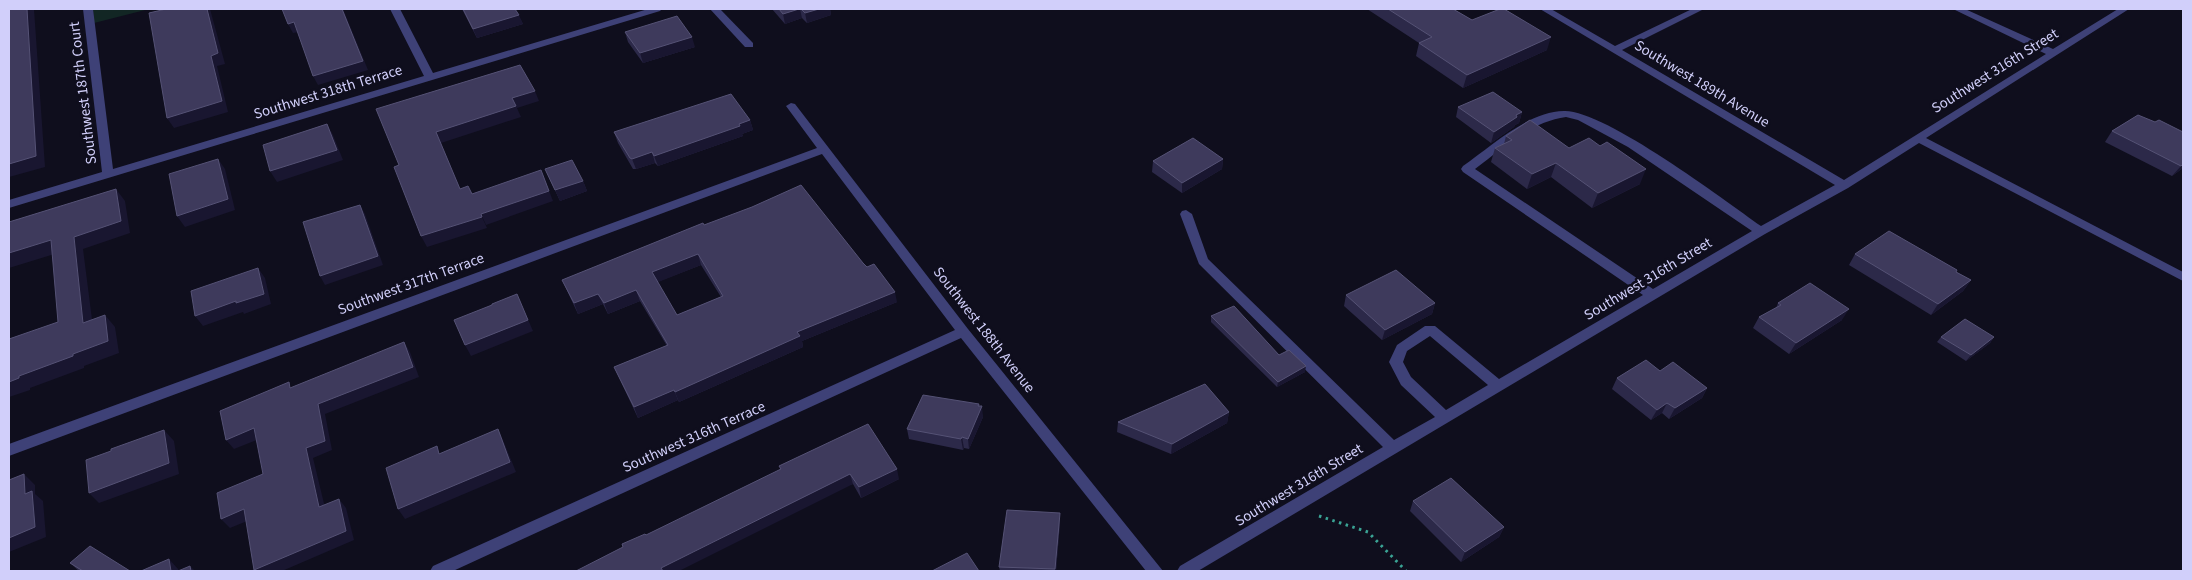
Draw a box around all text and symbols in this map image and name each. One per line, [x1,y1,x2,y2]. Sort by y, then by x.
street label: Southwest 187th Court [64,21,102,165]
street label: Southwest 316th Street [1928,23,2062,119]
street label: Southwest 189th Avenue [1630,35,1774,133]
street label: Southwest 318th Terrace [251,59,405,125]
street label: Southwest 316th Street [1580,232,1716,326]
street label: Southwest 317th Terrace [335,248,487,320]
street label: Southwest 188th Avenue [928,263,1040,397]
street label: Southwest 316th Terrace [619,396,769,478]
street label: Southwest 316th Street [1231,438,1367,532]

